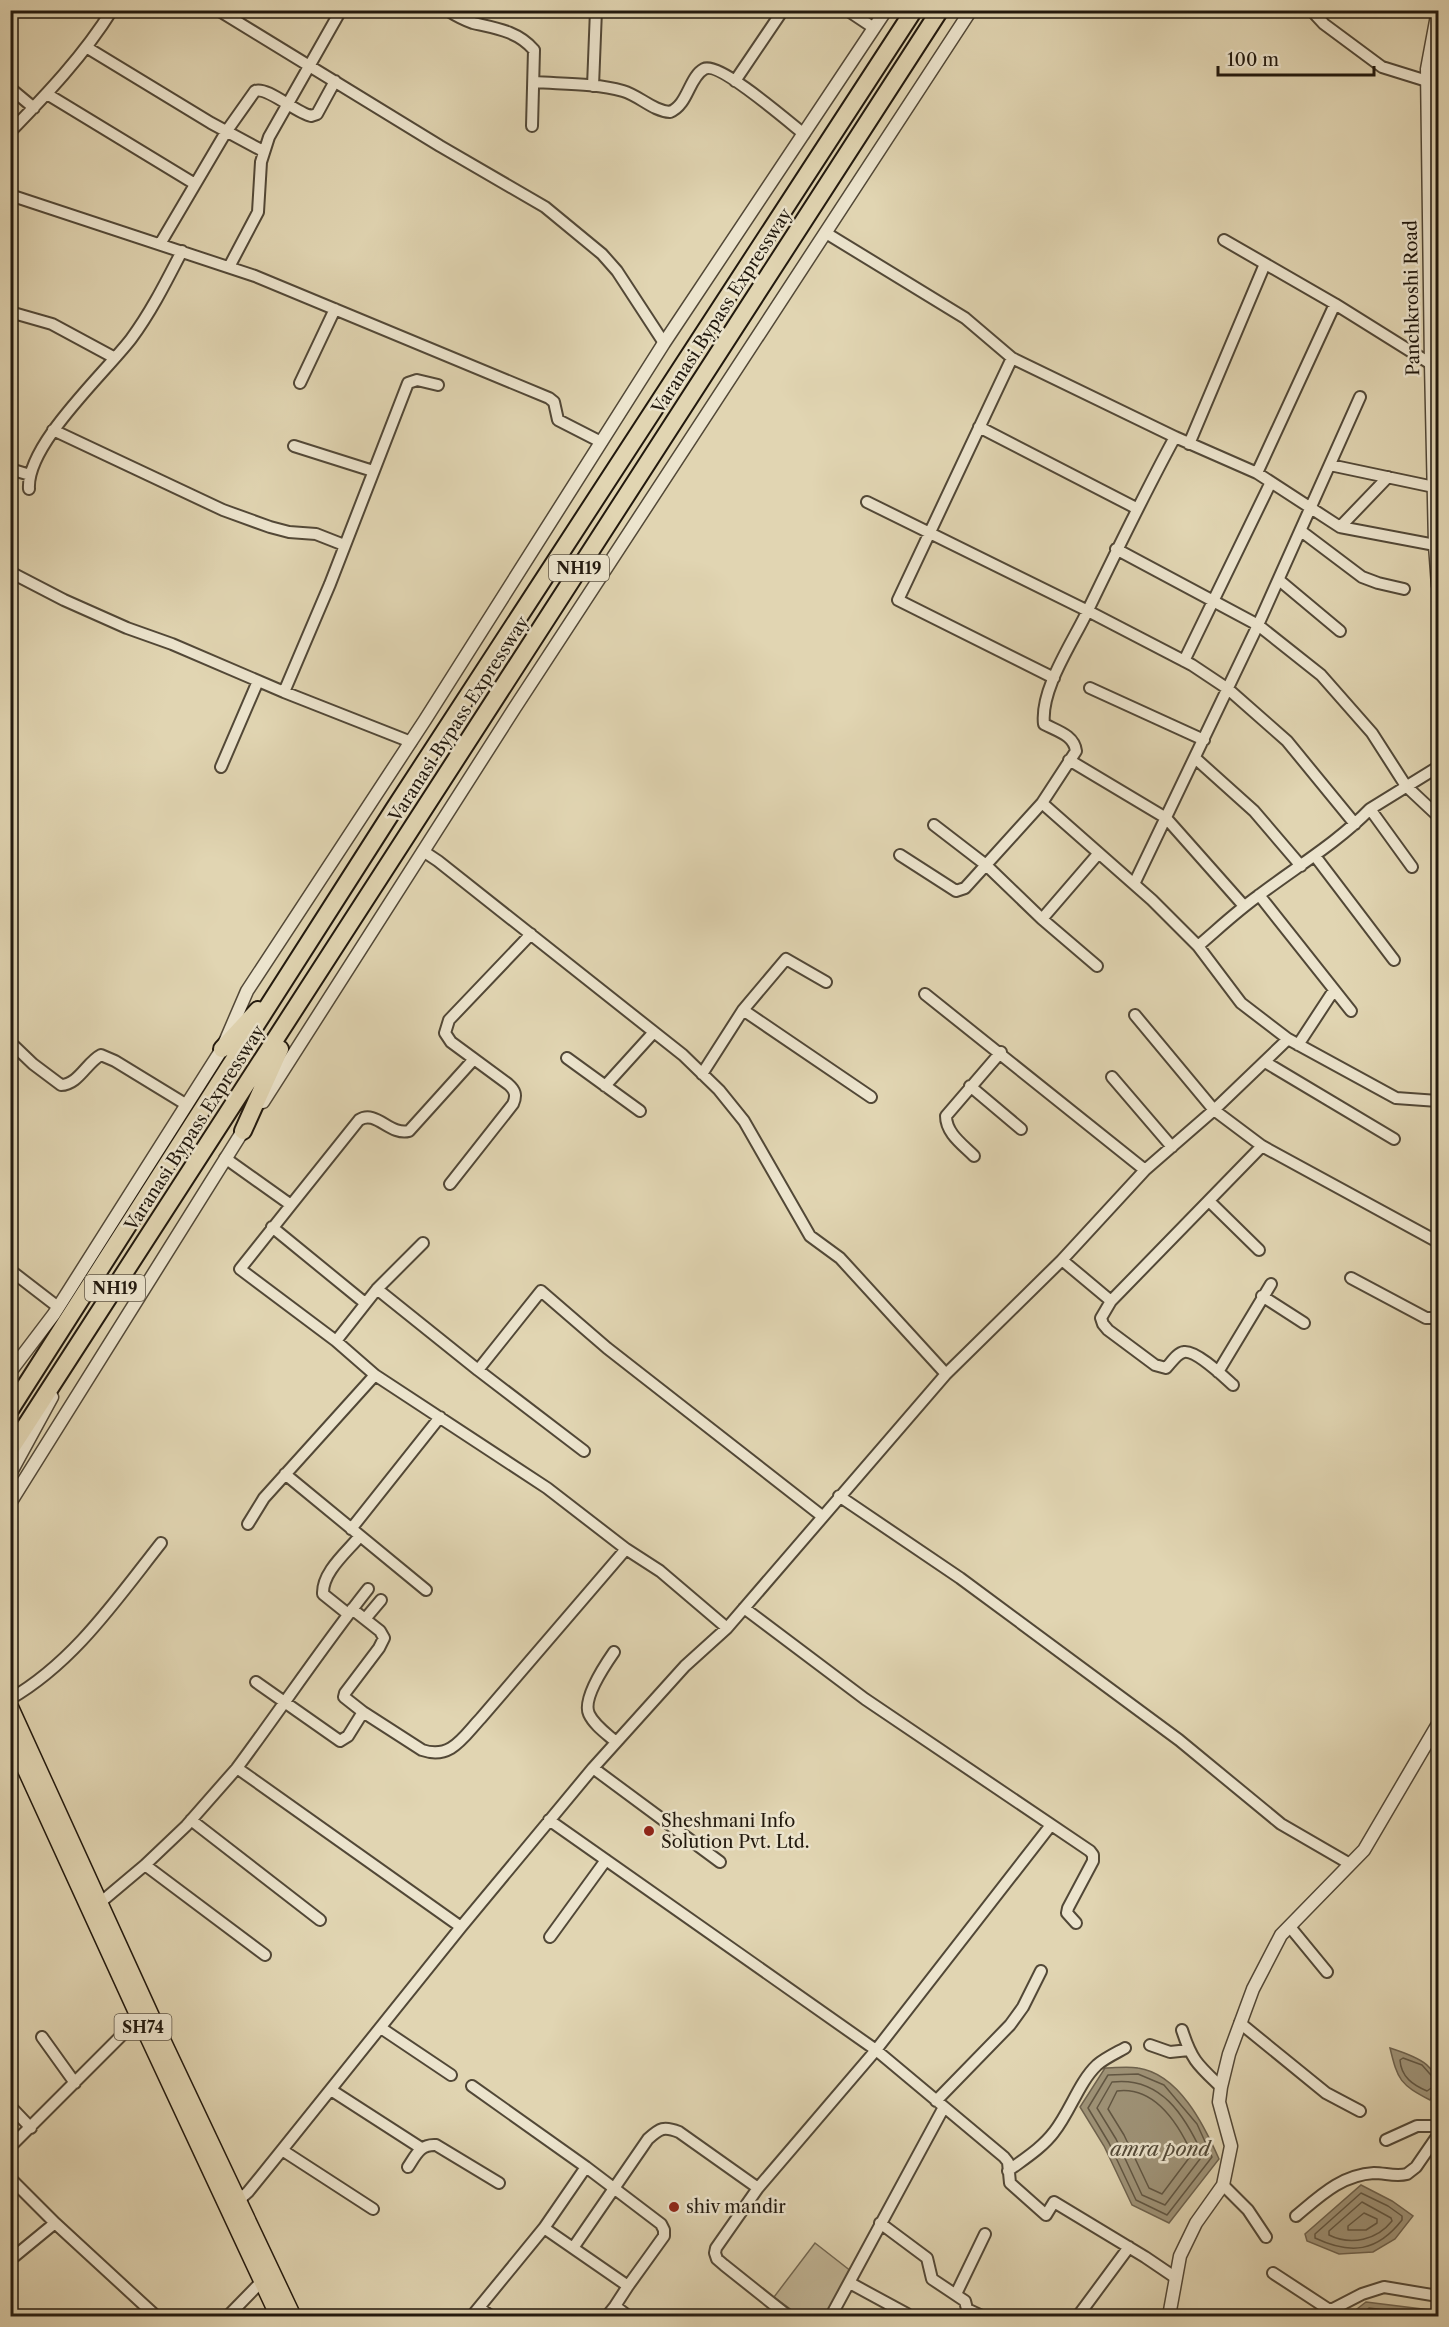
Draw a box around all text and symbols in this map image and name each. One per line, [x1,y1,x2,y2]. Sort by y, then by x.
scale bar [1218,39,1374,77]
text: 100 m [1227,49,1279,71]
street label: Varanasi Bypass Expressway [647,203,797,419]
street label: Panchkroshi Road [1400,220,1424,376]
road number: NH19 [549,555,609,581]
street label: Varanasi Bypass Expressway [384,611,534,827]
street label: Varanasi Bypass Expressway [120,1020,270,1236]
road number: NH19 [85,1275,145,1301]
place label: Sheshmani Info Solution Pvt. Ltd. [661,1810,810,1853]
marker: Sheshmani Info Solution Pvt. Ltd. [642,1824,656,1838]
road number: SH74 [114,2014,172,2040]
water label: amra pond [1110,2137,1212,2161]
place label: shiv mandir [686,2196,786,2218]
marker: shiv mandir [667,2200,681,2214]

